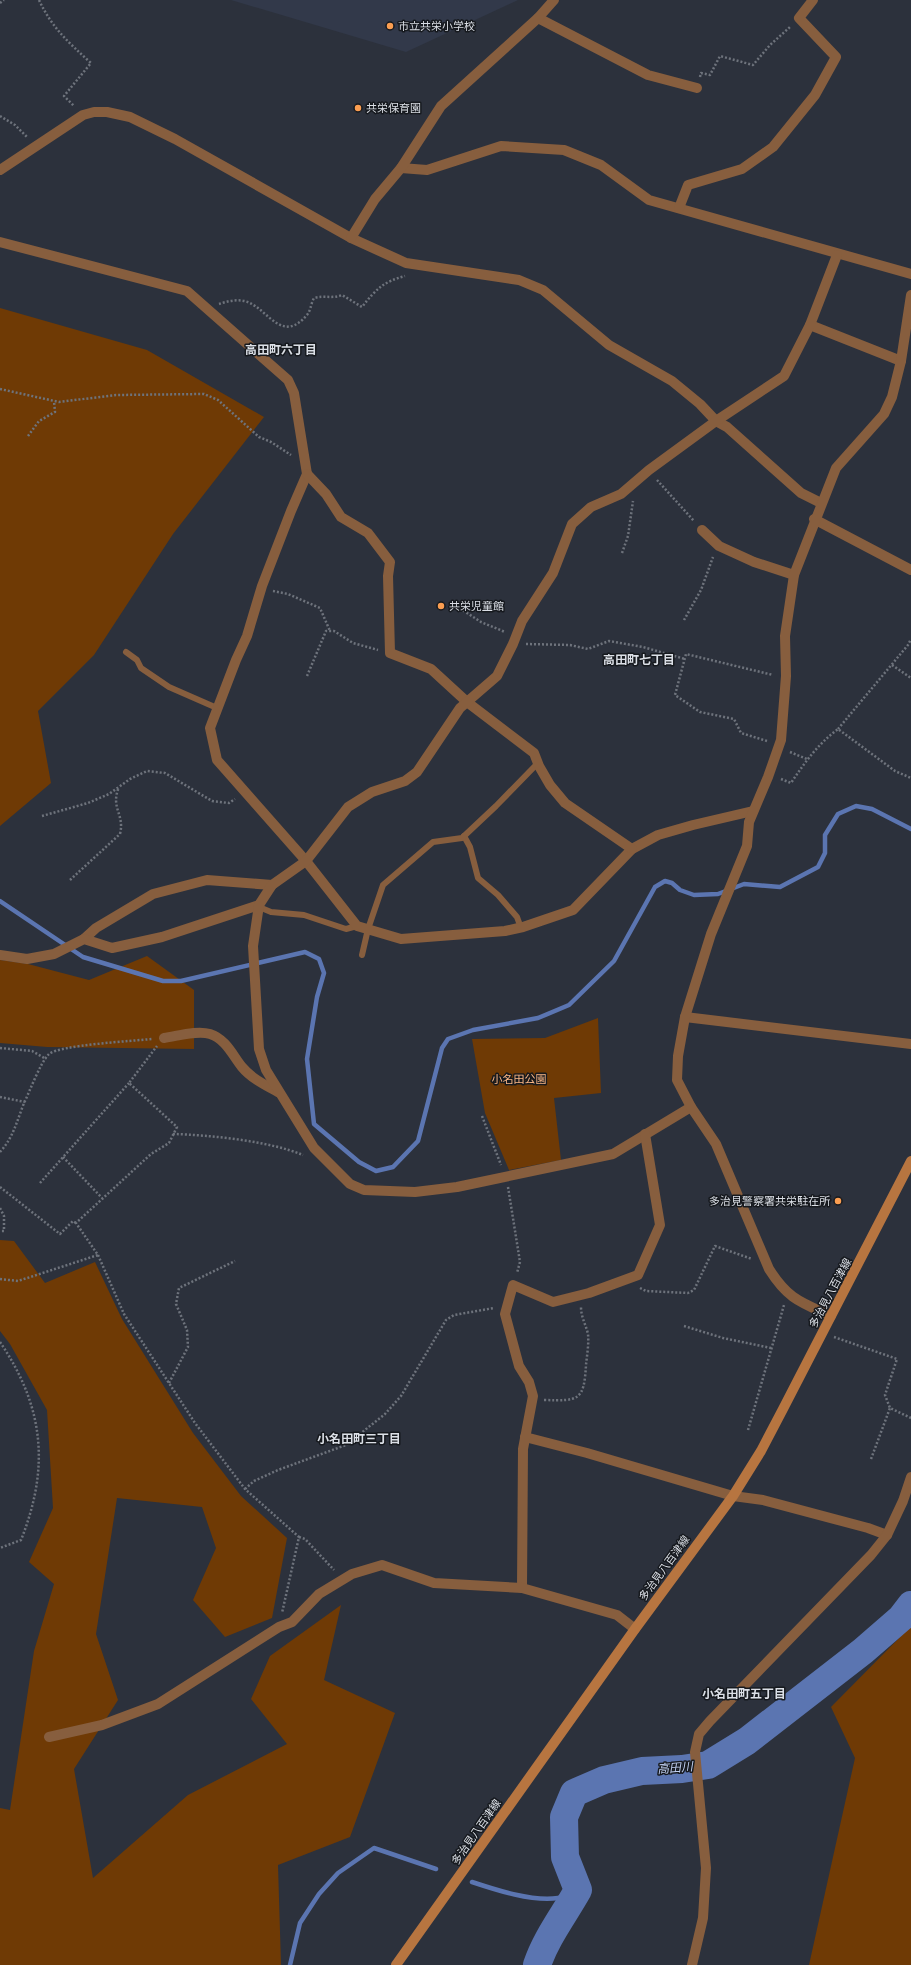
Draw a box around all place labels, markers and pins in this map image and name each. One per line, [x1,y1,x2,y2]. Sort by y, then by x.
place label: 市立共栄小学校 [398,20,475,33]
marker: 市立共栄小学校 [385,21,395,31]
place label: 共栄保育園 [366,102,421,115]
marker: 共栄保育園 [353,103,363,113]
place label: 共栄児童館 [449,600,504,613]
marker: 共栄児童館 [436,601,446,611]
place label: 多治見警察署共栄駐在所 [709,1195,831,1208]
marker: 多治見警察署共栄駐在所 [833,1196,843,1206]

